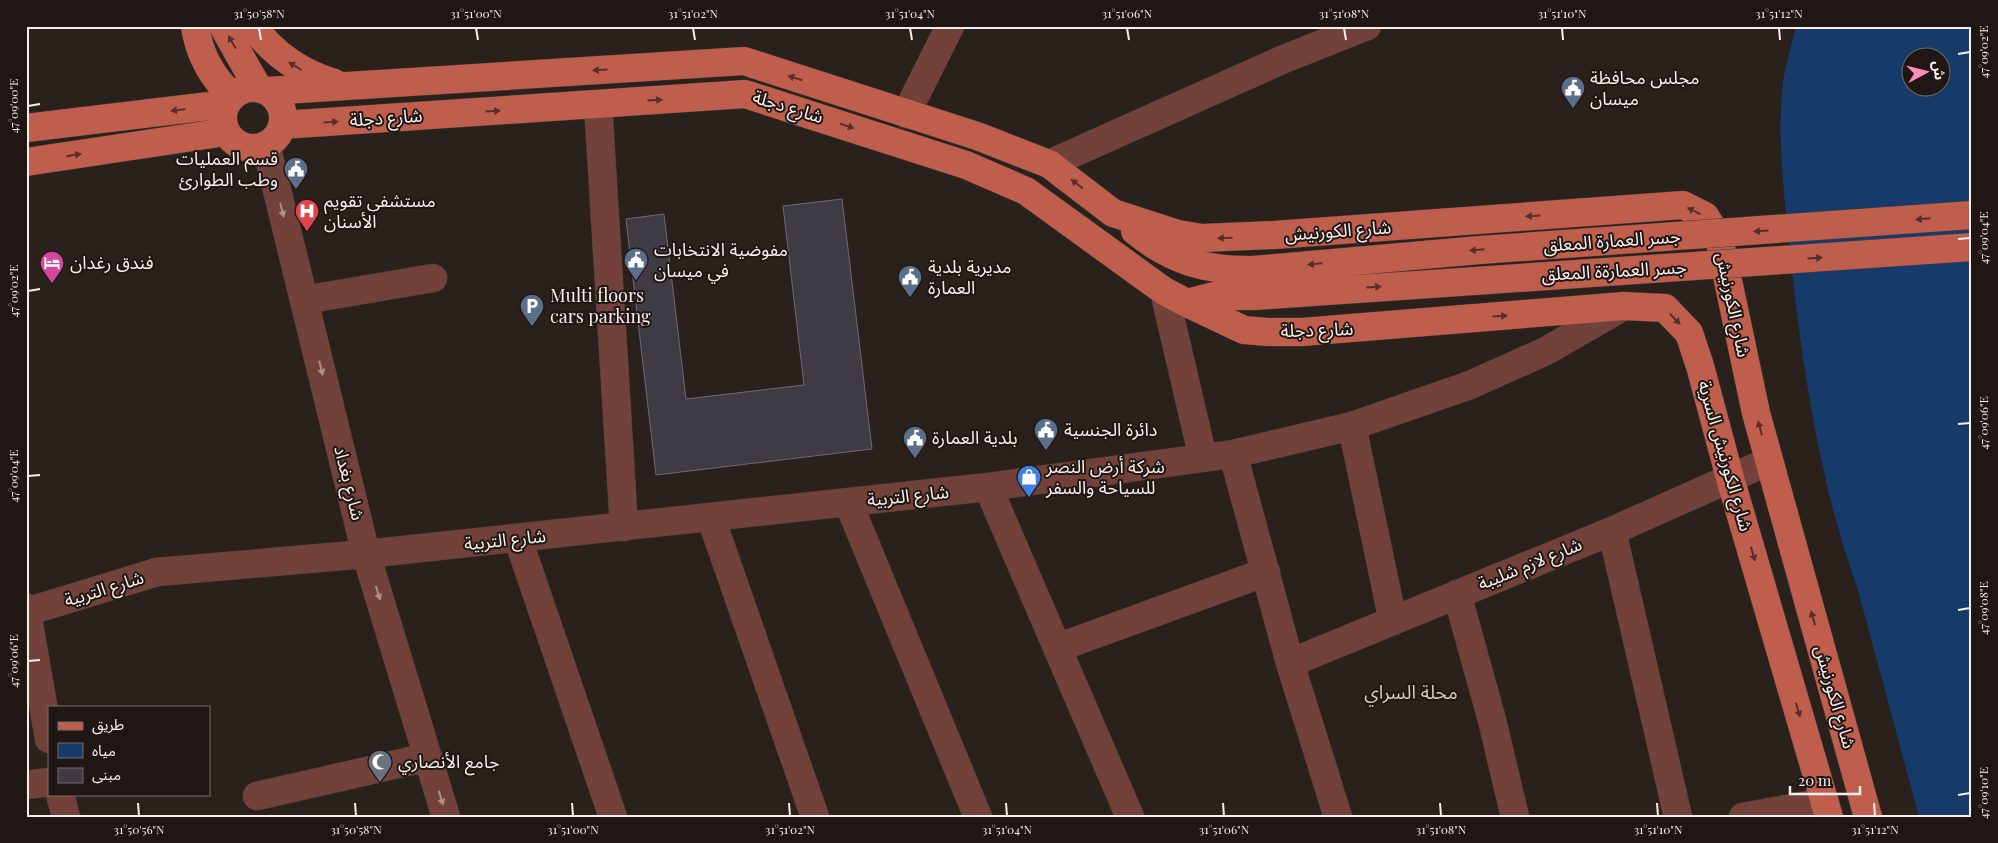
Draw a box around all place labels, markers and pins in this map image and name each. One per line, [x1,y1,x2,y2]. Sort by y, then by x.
place label: مجلس محافظة ميسان [1590,65,1699,110]
public building icon: مجلس محافظة ميسان [1560,75,1586,109]
place label: قسم العمليات وطب الطوارئ [176,146,278,191]
public building icon: قسم العمليات وطب الطوارئ [283,156,309,190]
place label: مستشفى تقويم الأسنان [324,188,436,233]
hospital icon: مستشفى تقويم الأسنان [294,198,320,232]
place label: مفوضية الانتخابات في ميسان [654,237,788,284]
public building icon: مفوضية الانتخابات في ميسان [623,247,649,281]
hotel icon: فندق رغدان [39,250,65,284]
place label: فندق رغدان [70,250,154,274]
place label: مديرية بلدية العمارة [928,254,1012,299]
public building icon: مديرية بلدية العمارة [897,264,923,298]
place label: Multi floors cars parking [550,283,651,328]
parking icon: Multi floors cars parking [519,293,545,327]
public building icon: دائرة الجنسية [1033,417,1059,451]
place label: دائرة الجنسية [1064,417,1157,441]
public building icon: بلدية العمارة [902,425,928,459]
place label: بلدية العمارة [932,425,1018,449]
place label: شركة أرض النصر للسياحة والسفر [1045,454,1165,499]
shop icon: شركة أرض النصر للسياحة والسفر [1016,464,1042,498]
mosque icon: جامع الأنصاري [367,749,393,783]
place label: جامع الأنصاري [398,749,500,776]

